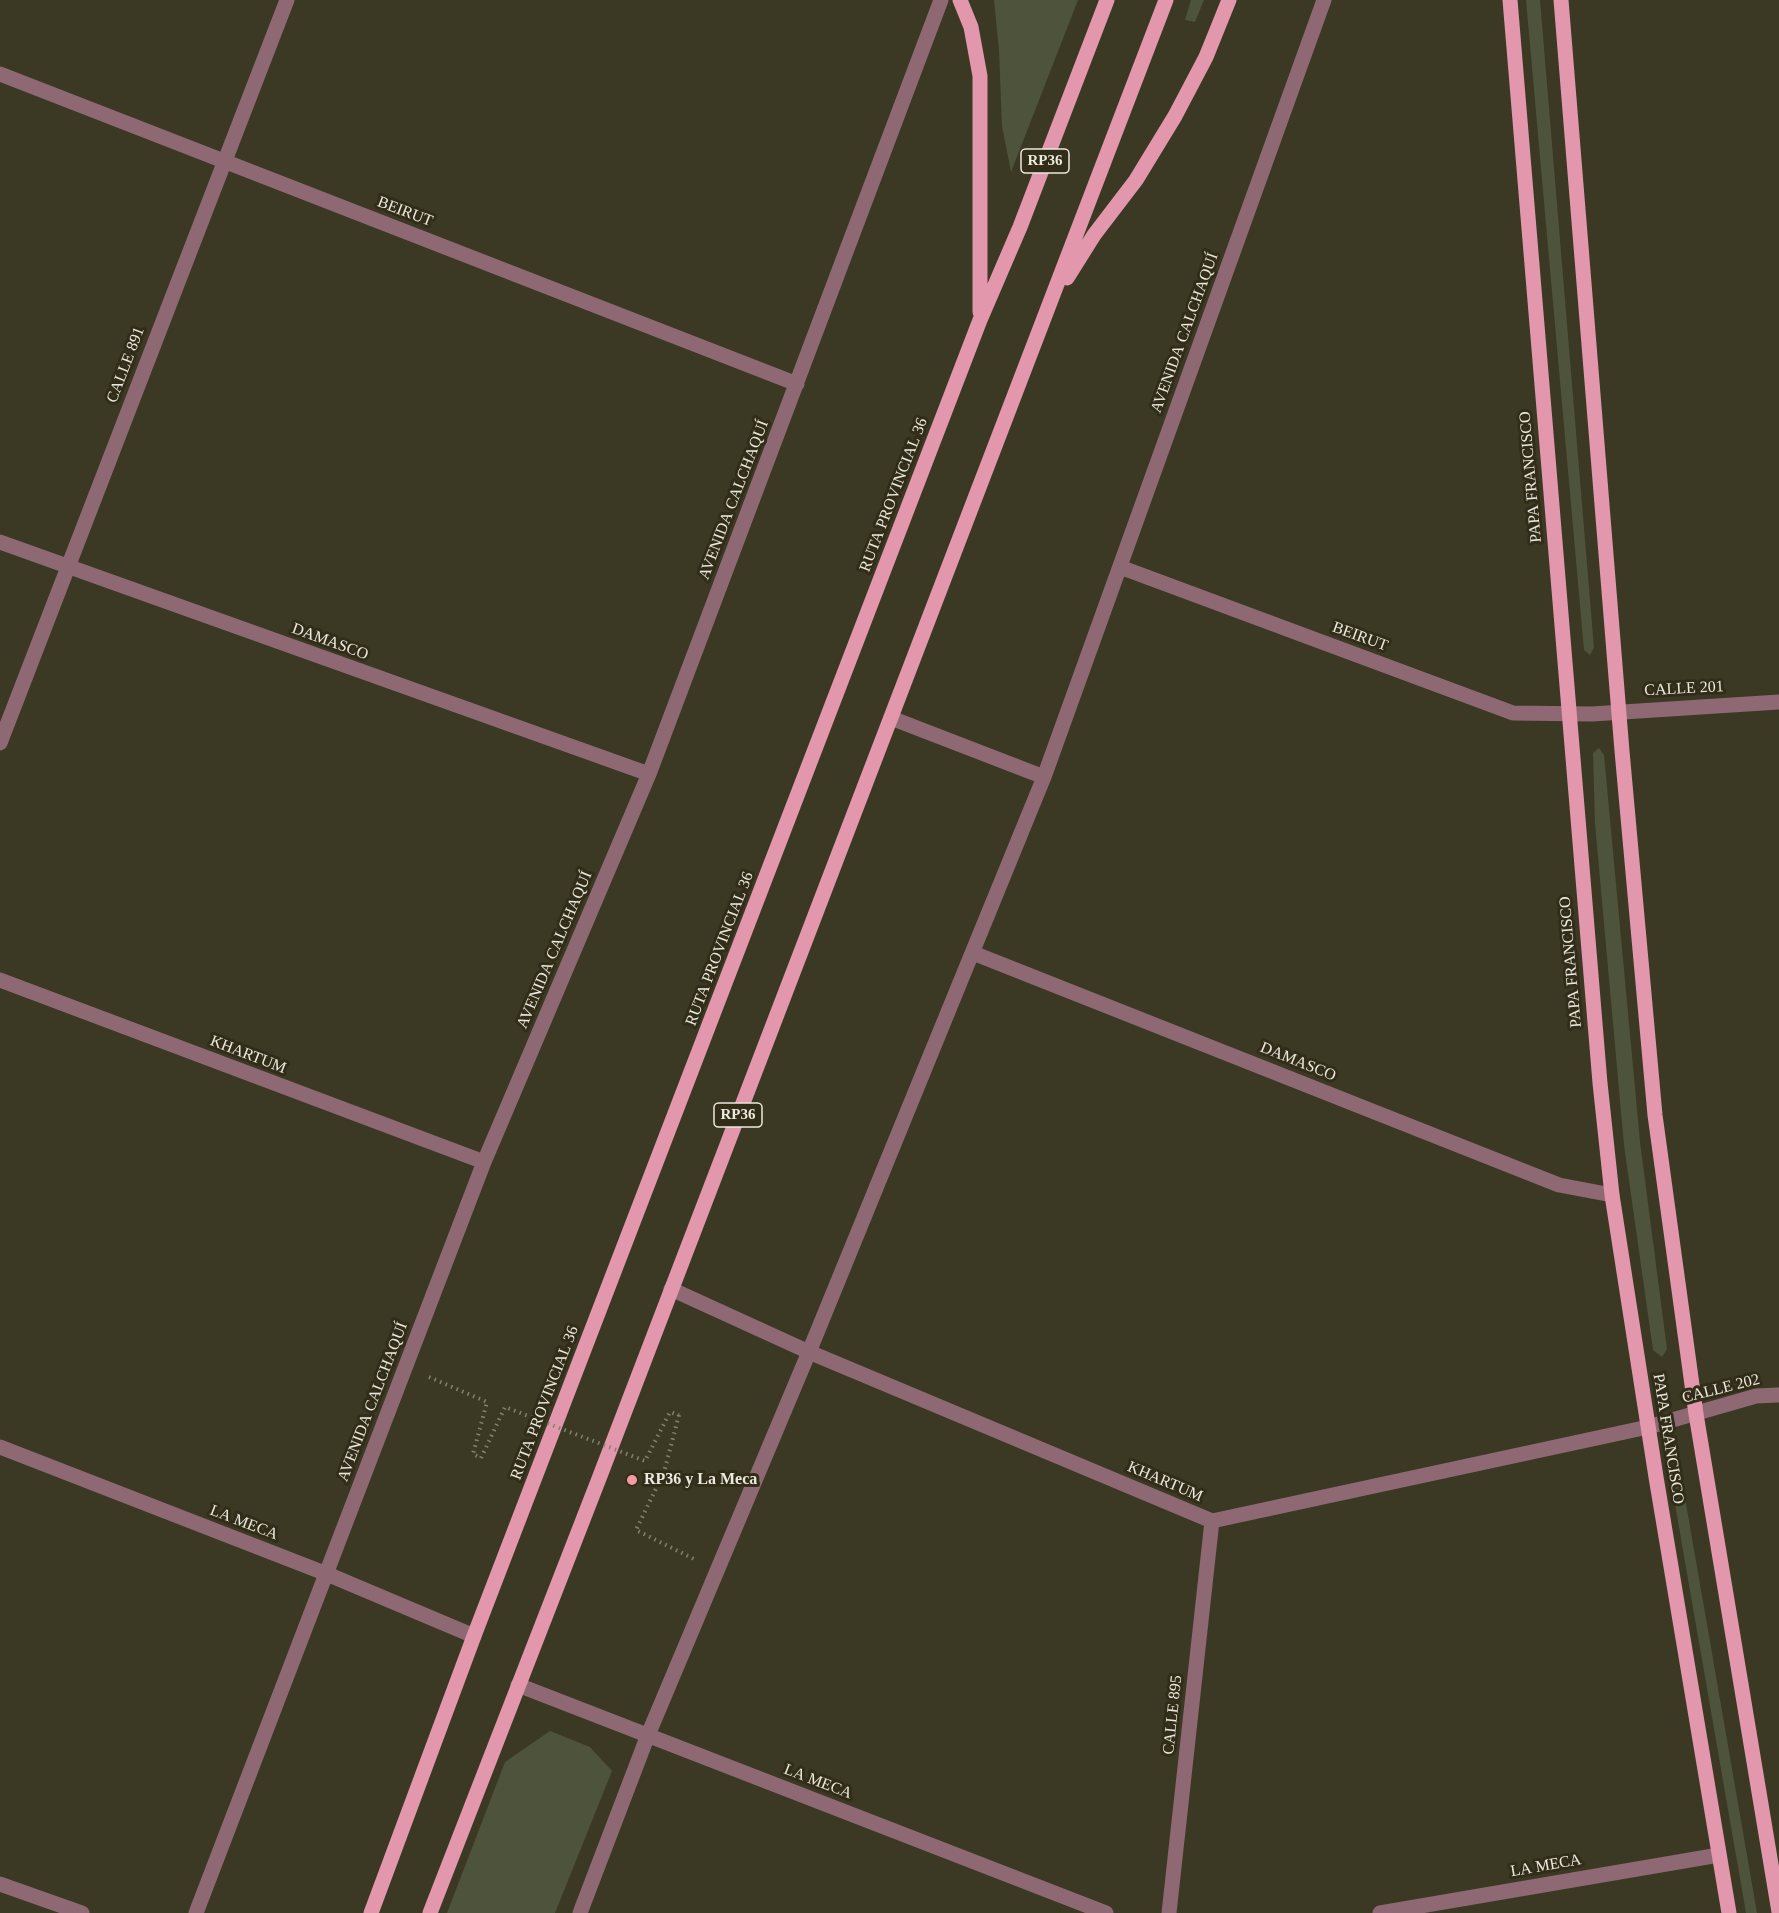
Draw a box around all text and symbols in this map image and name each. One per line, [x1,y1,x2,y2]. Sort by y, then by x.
road number: RP36 [1021,149,1069,173]
street label: BEIRUT [375,193,435,231]
street label: AVENIDA CALCHAQUÍ [1147,250,1223,416]
street label: CALLE 891 [103,324,149,406]
street label: PAPA FRANCISCO [1516,411,1546,543]
street label: RUTA PROVINCIAL 36 [856,415,932,575]
street label: AVENIDA CALCHAQUÍ [695,418,773,582]
street label: BEIRUT [1330,618,1390,656]
street label: DAMASCO [289,619,371,665]
street label: CALLE 201 [1644,677,1724,701]
street label: AVENIDA CALCHAQUÍ [513,868,597,1032]
street label: RUTA PROVINCIAL 36 [682,869,758,1029]
street label: PAPA FRANCISCO [1556,896,1586,1028]
street label: KHARTUM [207,1032,289,1078]
street label: DAMASCO [1257,1038,1339,1086]
road number: RP36 [714,1103,762,1127]
street label: AVENIDA CALCHAQUÍ [334,1320,412,1484]
street label: RUTA PROVINCIAL 36 [507,1323,583,1483]
street label: CALLE 202 [1680,1370,1762,1408]
street label: PAPA FRANCISCO [1648,1372,1688,1506]
street label: KHARTUM [1124,1458,1206,1506]
place label: RP36 y La Meca [644,1470,757,1490]
marker: RP36 y La Meca [625,1473,639,1487]
street label: LA MECA [207,1501,281,1545]
street label: CALLE 895 [1159,1674,1187,1756]
street label: LA MECA [781,1760,855,1804]
street label: LA MECA [1509,1850,1583,1882]

